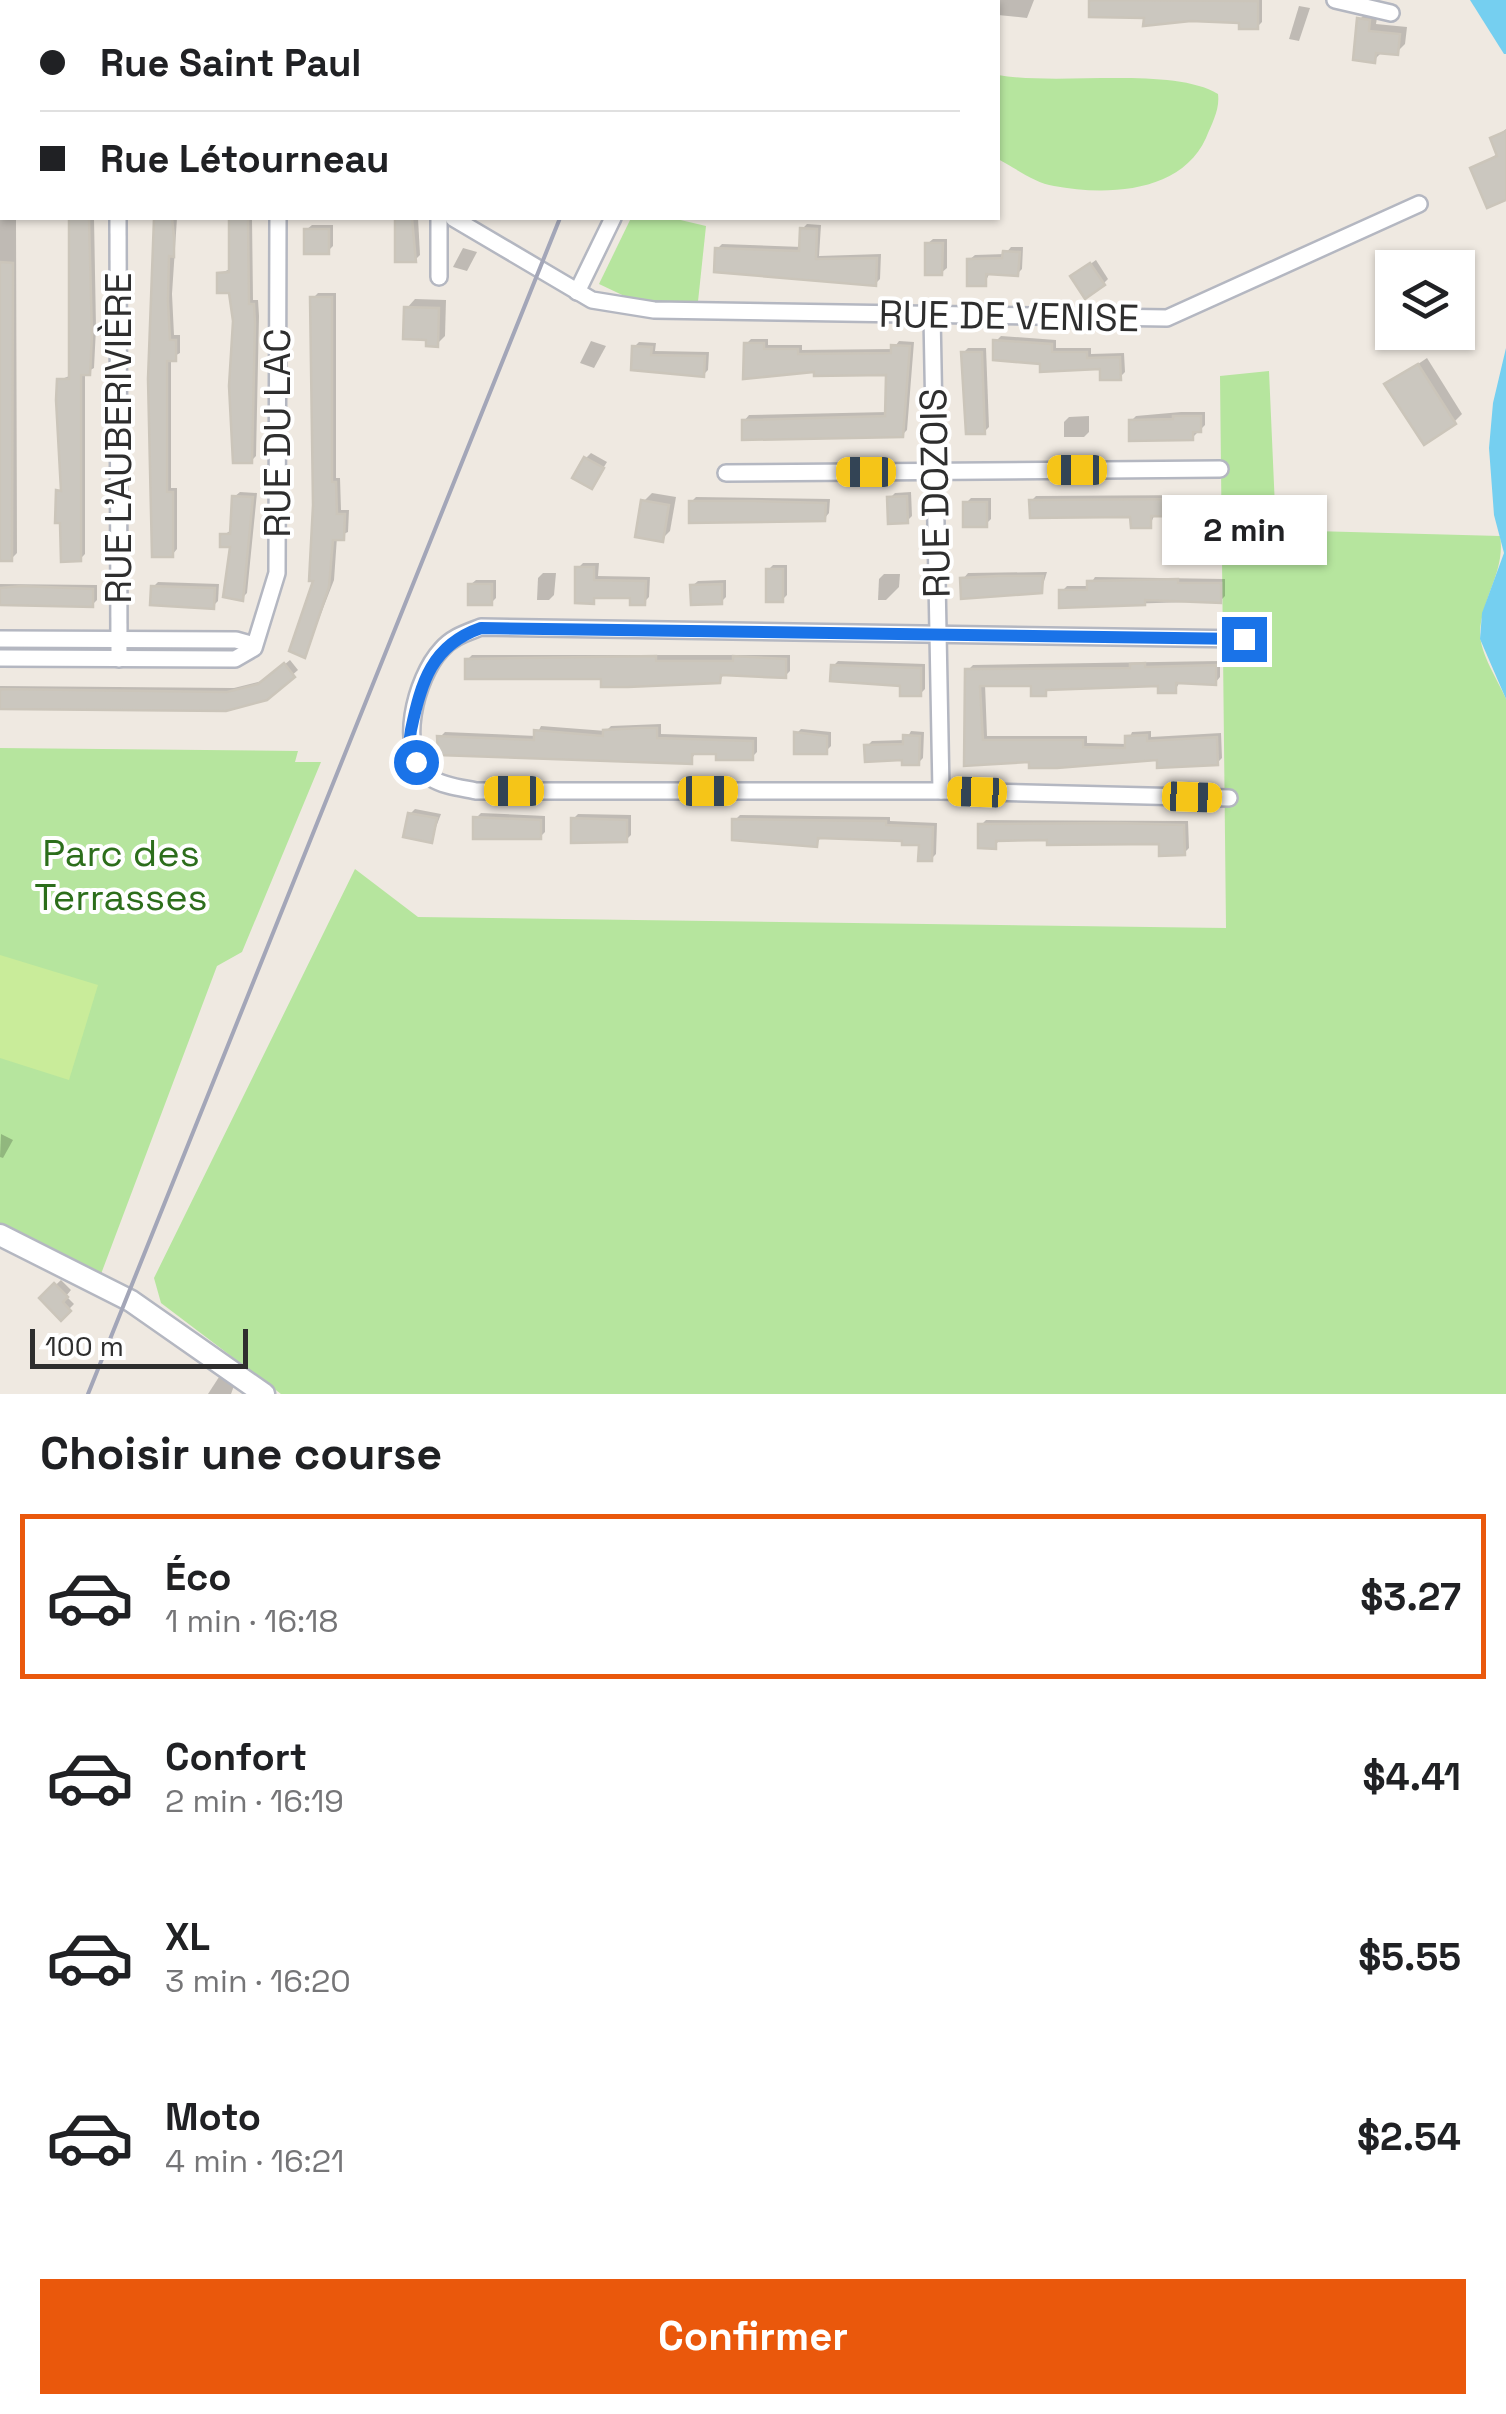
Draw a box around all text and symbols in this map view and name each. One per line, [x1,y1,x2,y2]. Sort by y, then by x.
text: Rue Saint Paul [100,39,361,87]
text: Rue Létourneau [100,135,389,183]
map controls [1375,250,1475,350]
button: layers [1375,250,1475,350]
street label: RUE L'AUBERIVIÈRE [94,272,142,604]
street label: RUE DE VENISE [878,290,1140,342]
street label: RUE DU LAC [253,328,301,538]
street label: RUE DOZOIS [909,388,961,598]
car [1047,455,1107,485]
car [836,457,896,487]
callout: 2 min [1162,494,1326,564]
text: 2 min [1203,510,1286,550]
route end [1222,617,1267,662]
route start [394,740,439,785]
car [484,776,544,806]
car [678,776,738,806]
car [946,776,1008,808]
car [1161,781,1223,813]
park label: Parc des Terrasses [34,829,208,921]
scale bar [30,1324,248,1368]
text: 100 m [45,1328,124,1364]
text: Choisir une course [40,1425,442,1482]
icon: car [45,1552,135,1642]
text: Éco [165,1553,232,1601]
text: $3.27 [1360,1573,1461,1621]
text: 1 min · 16:18 [165,1601,338,1641]
icon: car [45,1732,135,1822]
text: Confort [165,1733,307,1781]
text: $4.41 [1363,1753,1461,1801]
text: 2 min · 16:19 [165,1781,344,1821]
icon: car [45,1912,135,2002]
text: XL [165,1913,210,1961]
text: $5.55 [1358,1933,1461,1981]
text: 3 min · 16:20 [165,1961,351,2001]
icon: car [45,2092,135,2182]
text: Moto [165,2093,261,2141]
text: $2.54 [1357,2113,1461,2161]
text: 4 min · 16:21 [165,2141,344,2181]
button: Confirmer [40,2279,1466,2394]

